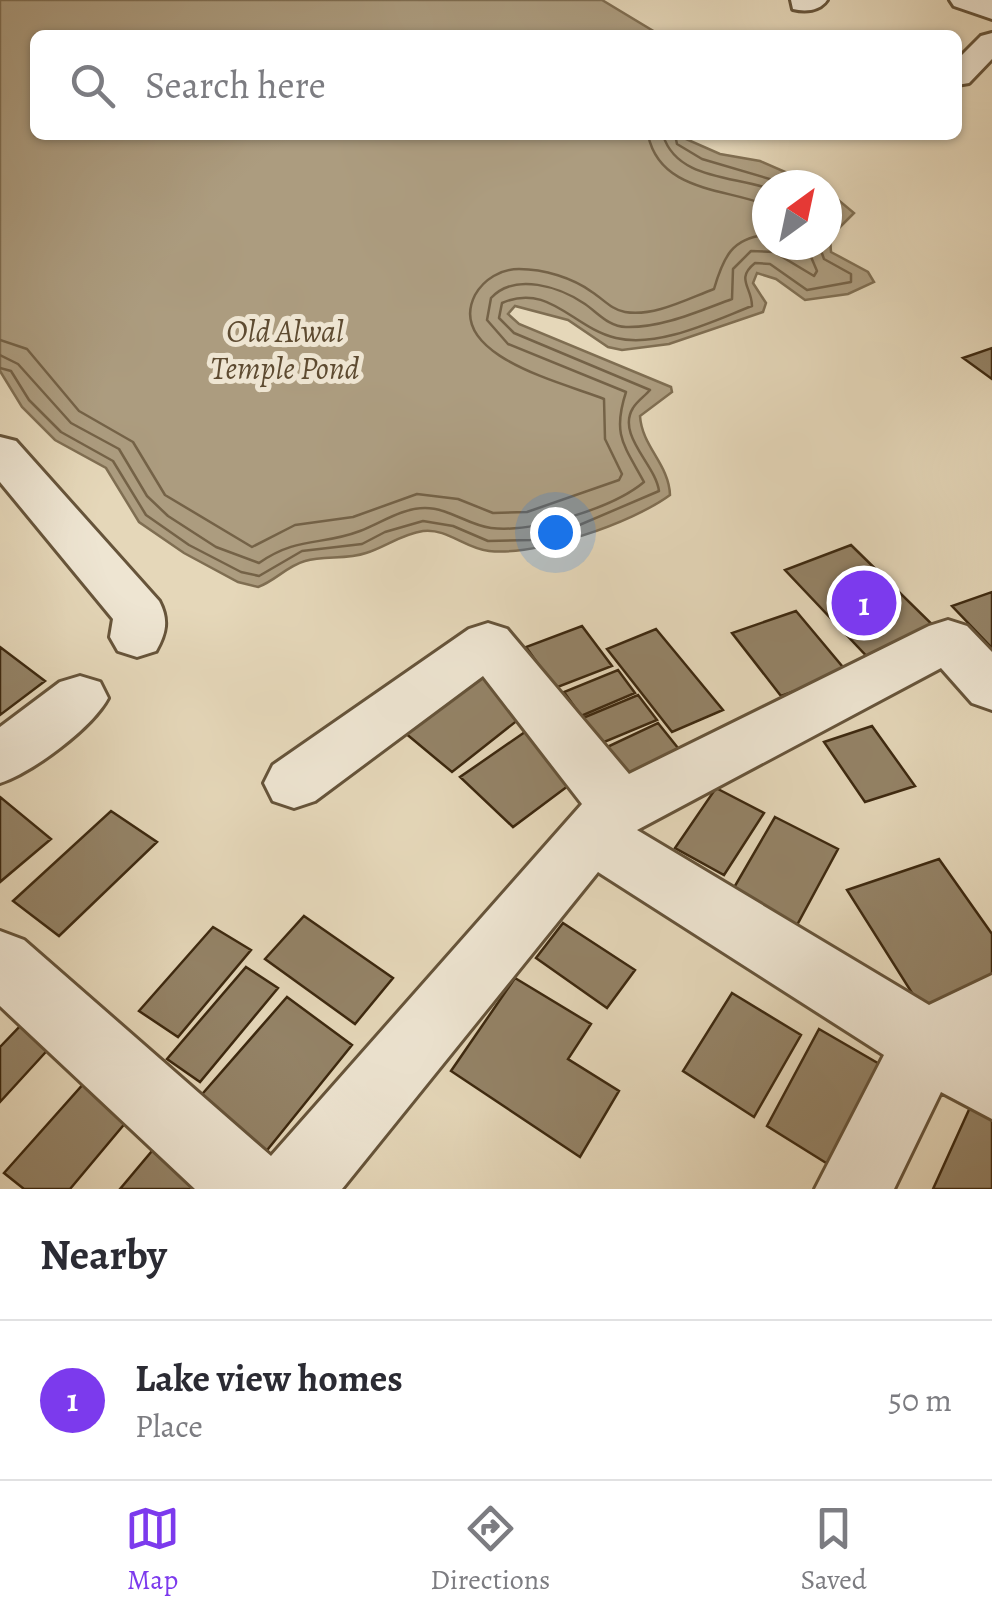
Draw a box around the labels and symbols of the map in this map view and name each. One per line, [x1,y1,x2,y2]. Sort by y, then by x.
north arrow [752,170,842,260]
water label: Old Alwal Temple Pond [211,309,360,390]
your location [530,507,581,558]
pin: 1 [832,566,896,640]

